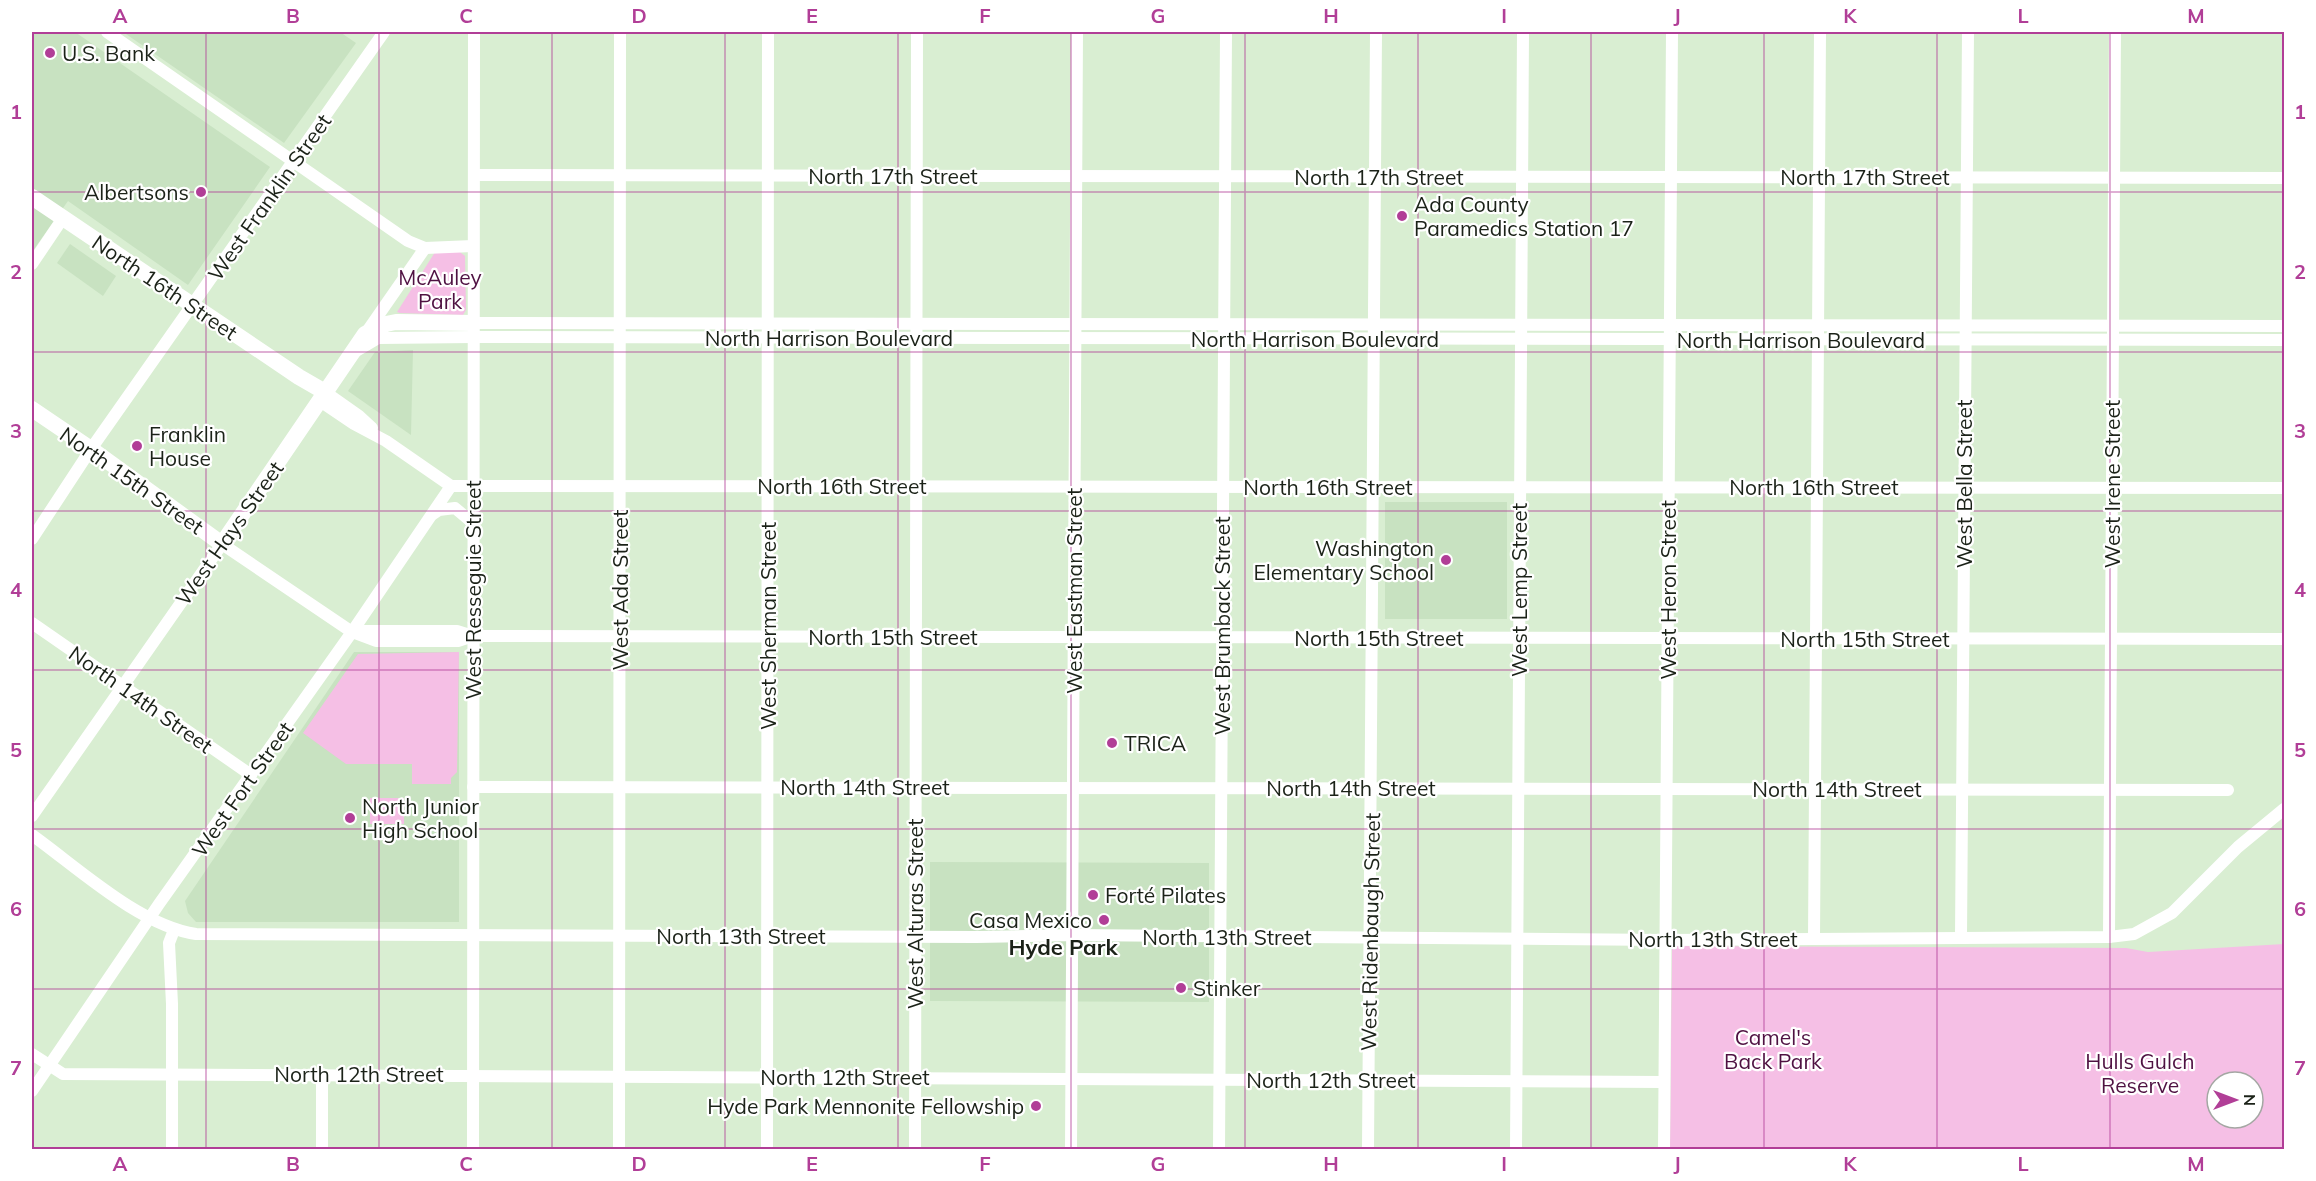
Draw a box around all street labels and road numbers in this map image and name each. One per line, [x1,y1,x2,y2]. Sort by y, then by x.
street label: West Franklin Street [202,109,336,285]
street label: North 17th Street [808,163,978,189]
street label: North 17th Street [1294,164,1464,190]
street label: North 17th Street [1780,164,1950,190]
street label: North 16th Street [88,229,242,345]
street label: North Harrison Boulevard [705,325,953,351]
street label: North Harrison Boulevard [1191,326,1439,352]
street label: North Harrison Boulevard [1677,327,1925,353]
street label: West Bella Street [1951,400,1977,568]
street label: West Irene Street [2099,400,2125,568]
street label: North 15th Street [55,421,209,539]
street label: West Hays Street [170,456,288,610]
street label: North 16th Street [757,473,927,499]
street label: North 16th Street [1243,474,1413,500]
street label: North 16th Street [1729,474,1899,500]
street label: West Resseguie Street [460,480,486,700]
street label: West Eastman Street [1061,488,1087,694]
street label: West Heron Street [1655,500,1681,680]
street label: West Lemp Street [1506,503,1532,677]
street label: West Ada Street [607,510,633,670]
street label: West Brumback Street [1209,516,1235,736]
street label: West Sherman Street [755,522,781,730]
street label: North 15th Street [808,624,978,650]
street label: North 15th Street [1294,625,1464,651]
street label: North 15th Street [1780,626,1950,652]
street label: North 14th Street [64,640,218,758]
street label: West Fort Street [186,716,298,862]
street label: North 14th Street [780,774,950,800]
street label: North 14th Street [1266,775,1436,801]
street label: North 14th Street [1752,776,1922,802]
street label: West Ridenbaugh Street [1355,813,1385,1051]
street label: West Alturas Street [902,819,928,1009]
street label: North 13th Street [656,923,826,949]
street label: North 13th Street [1142,924,1312,950]
street label: North 13th Street [1628,926,1798,952]
street label: North 12th Street [274,1061,444,1087]
street label: North 12th Street [760,1064,930,1090]
street label: North 12th Street [1246,1067,1416,1093]

